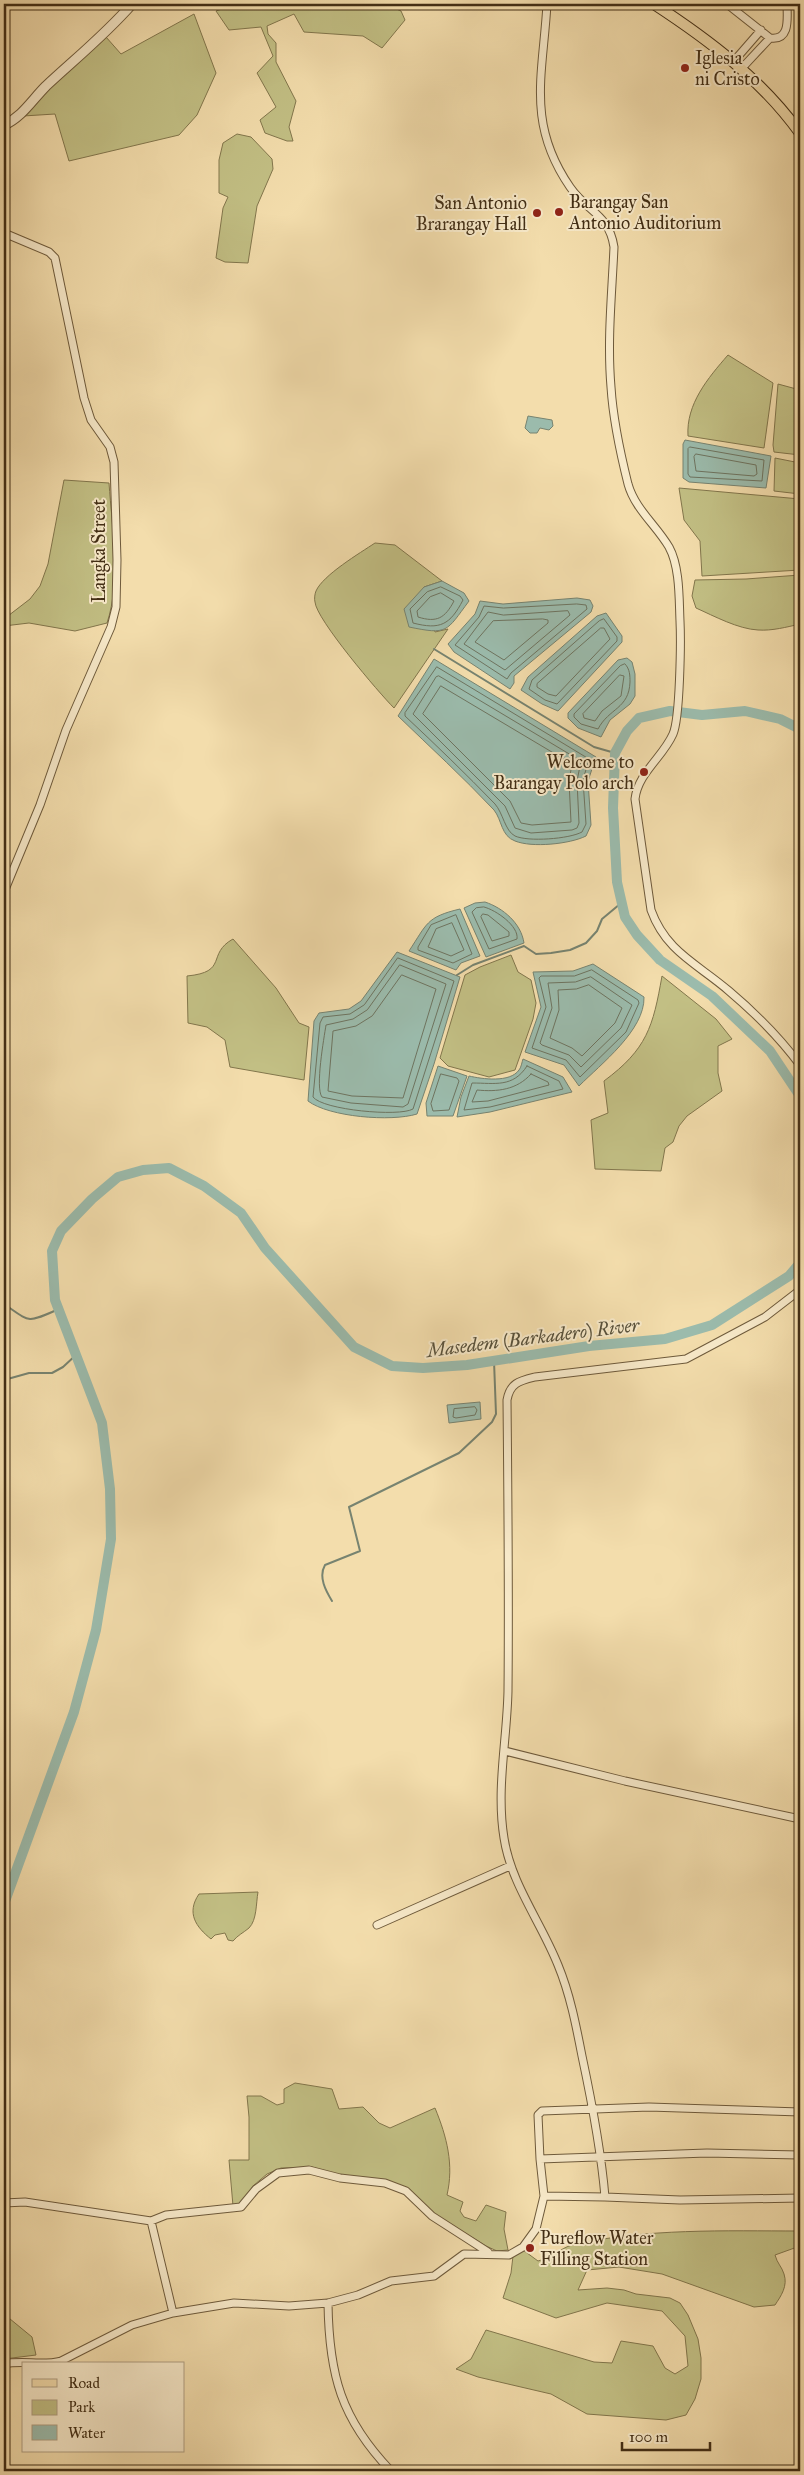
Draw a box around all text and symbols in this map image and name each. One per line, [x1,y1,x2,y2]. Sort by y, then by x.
place label: Iglesia ni Cristo [695,47,760,90]
marker: Iglesia ni Cristo [679,62,691,74]
place label: Barangay San Antonio Auditorium [568,191,721,234]
place label: San Antonio Brarangay Hall [416,192,527,236]
marker: Barangay San Antonio Auditorium [553,206,565,218]
marker: San Antonio Brarangay Hall [531,207,543,219]
street label: Langka Street [88,499,111,603]
place label: Welcome to Barangay Polo arch [494,751,634,795]
marker: Welcome to Barangay Polo arch [638,766,650,778]
water label: Masedem (Barkadero) River [424,1313,642,1363]
place label: Pureflow Water Filling Station [540,2227,654,2271]
marker: Pureflow Water Filling Station [524,2242,536,2254]
legend [22,2362,185,2452]
text: Road [68,2374,100,2392]
text: Park [68,2398,95,2416]
scale bar [622,2420,709,2452]
text: Water [68,2424,105,2442]
text: 100 m [629,2428,669,2446]

